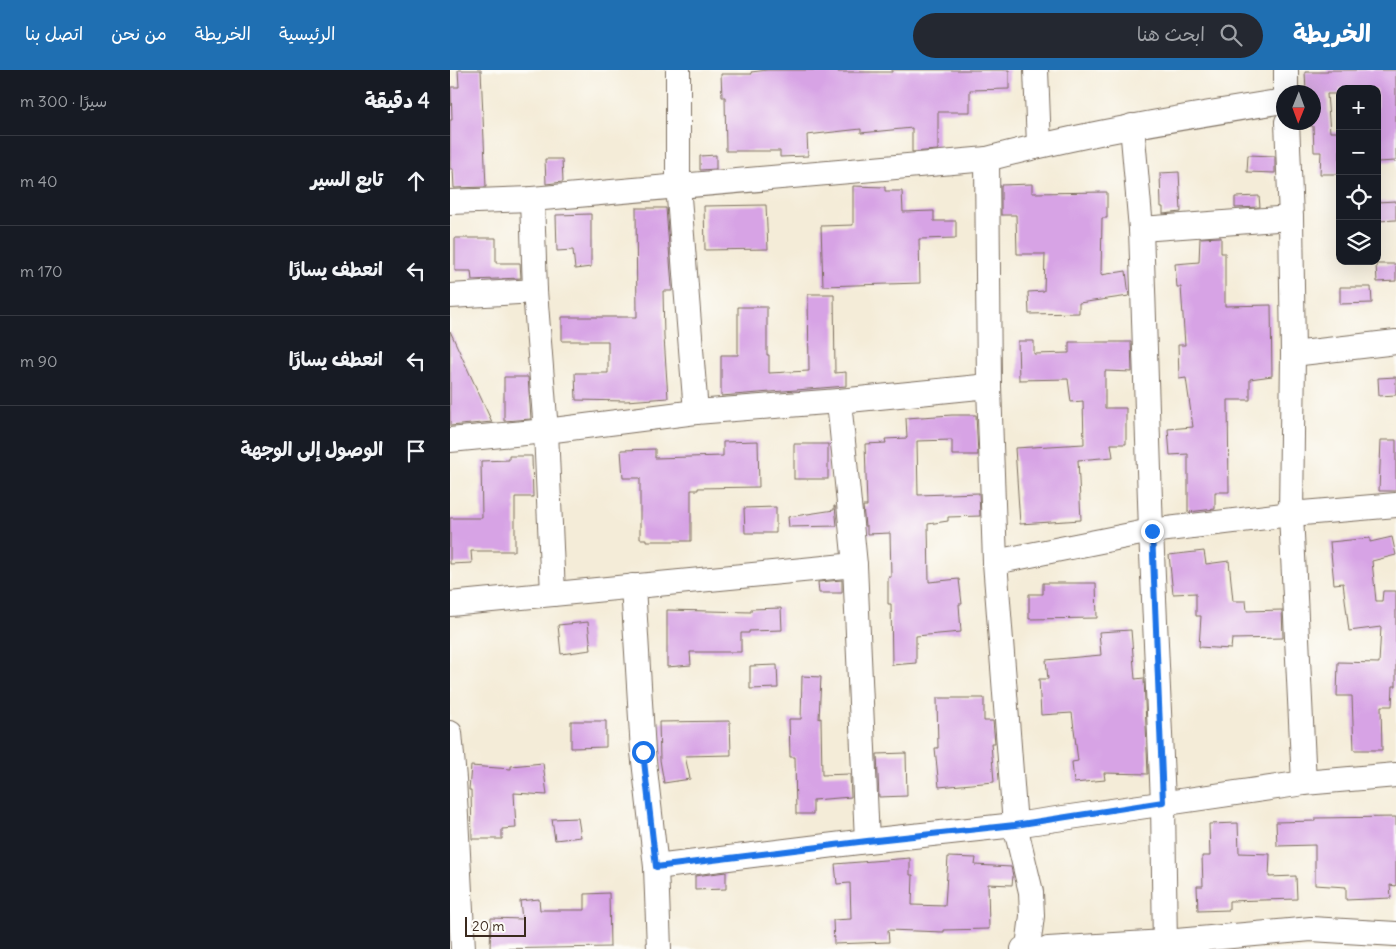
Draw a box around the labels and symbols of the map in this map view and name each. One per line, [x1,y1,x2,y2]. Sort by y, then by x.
north arrow [1276,85,1321,130]
route end [1141,520,1164,543]
route start [632,741,655,764]
scale bar [465,914,526,937]

